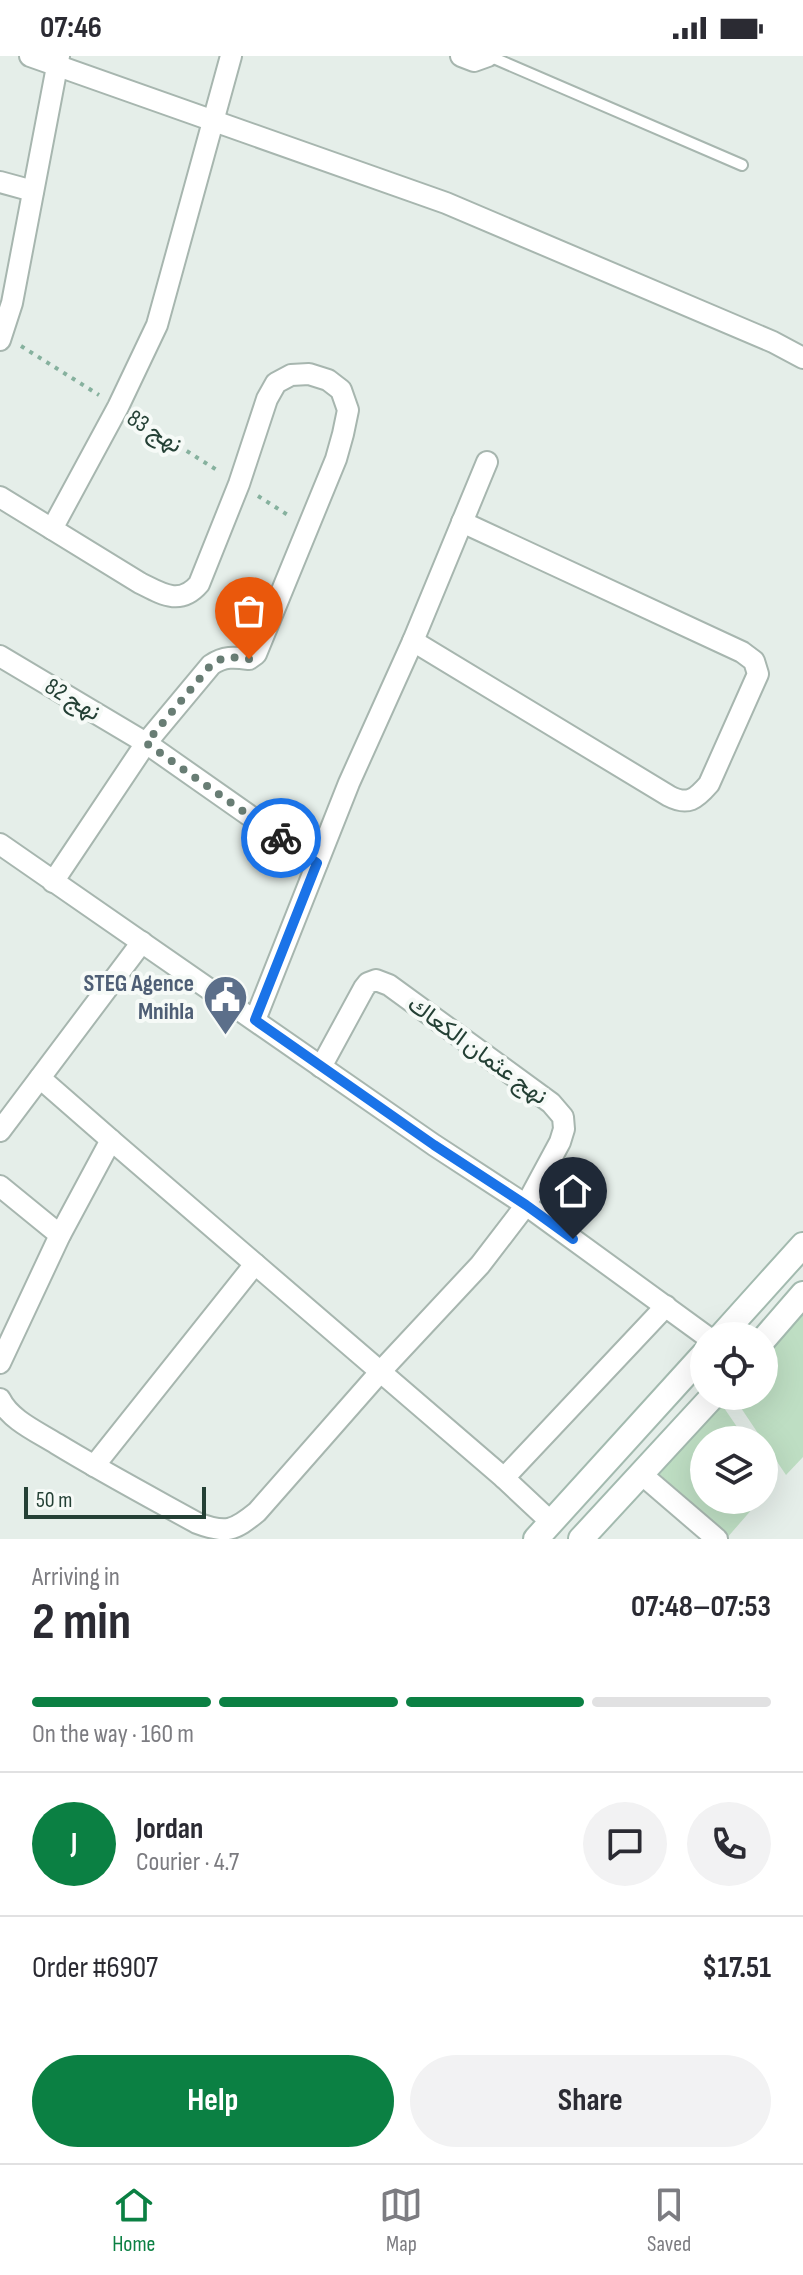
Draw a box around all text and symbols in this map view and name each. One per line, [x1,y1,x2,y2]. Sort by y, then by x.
text: 07:46 [40,10,102,46]
street label: نهج 83 [121,403,188,461]
pin [215,577,283,659]
icon: bag [227,589,271,633]
street label: نهج 82 [39,672,106,729]
courier [241,798,321,878]
icon: bike [259,816,303,860]
place label: STEG Agence Mnihla [84,969,194,1026]
public building icon: STEG Agence Mnihla [201,973,249,1036]
street label: نهج عثمان الكعاك [401,990,553,1113]
pin [539,1157,607,1239]
icon: home [551,1169,595,1213]
map controls [690,1322,778,1514]
button: locate [690,1322,778,1410]
button: layers [690,1426,778,1514]
scale bar [24,1483,206,1519]
text: 50 m [36,1487,72,1514]
text: Arriving in [32,1562,120,1593]
text: 07:48–07:53 [631,1589,771,1625]
text: 2 min [32,1591,131,1654]
text: On the way · 160 m [32,1719,194,1750]
button: chat [583,1802,667,1886]
button: phone [687,1802,771,1886]
text: Jordan [136,1811,203,1847]
text: J [71,1826,77,1862]
text: Courier · 4.7 [136,1847,239,1878]
text: Order #6907 [32,1950,158,1986]
text: $17.51 [702,1950,771,1986]
button: Help [32,2055,394,2147]
button: Share [410,2055,771,2147]
tab: Home [112,2183,156,2258]
tab: Map [379,2183,423,2258]
tab: Saved [647,2183,691,2258]

